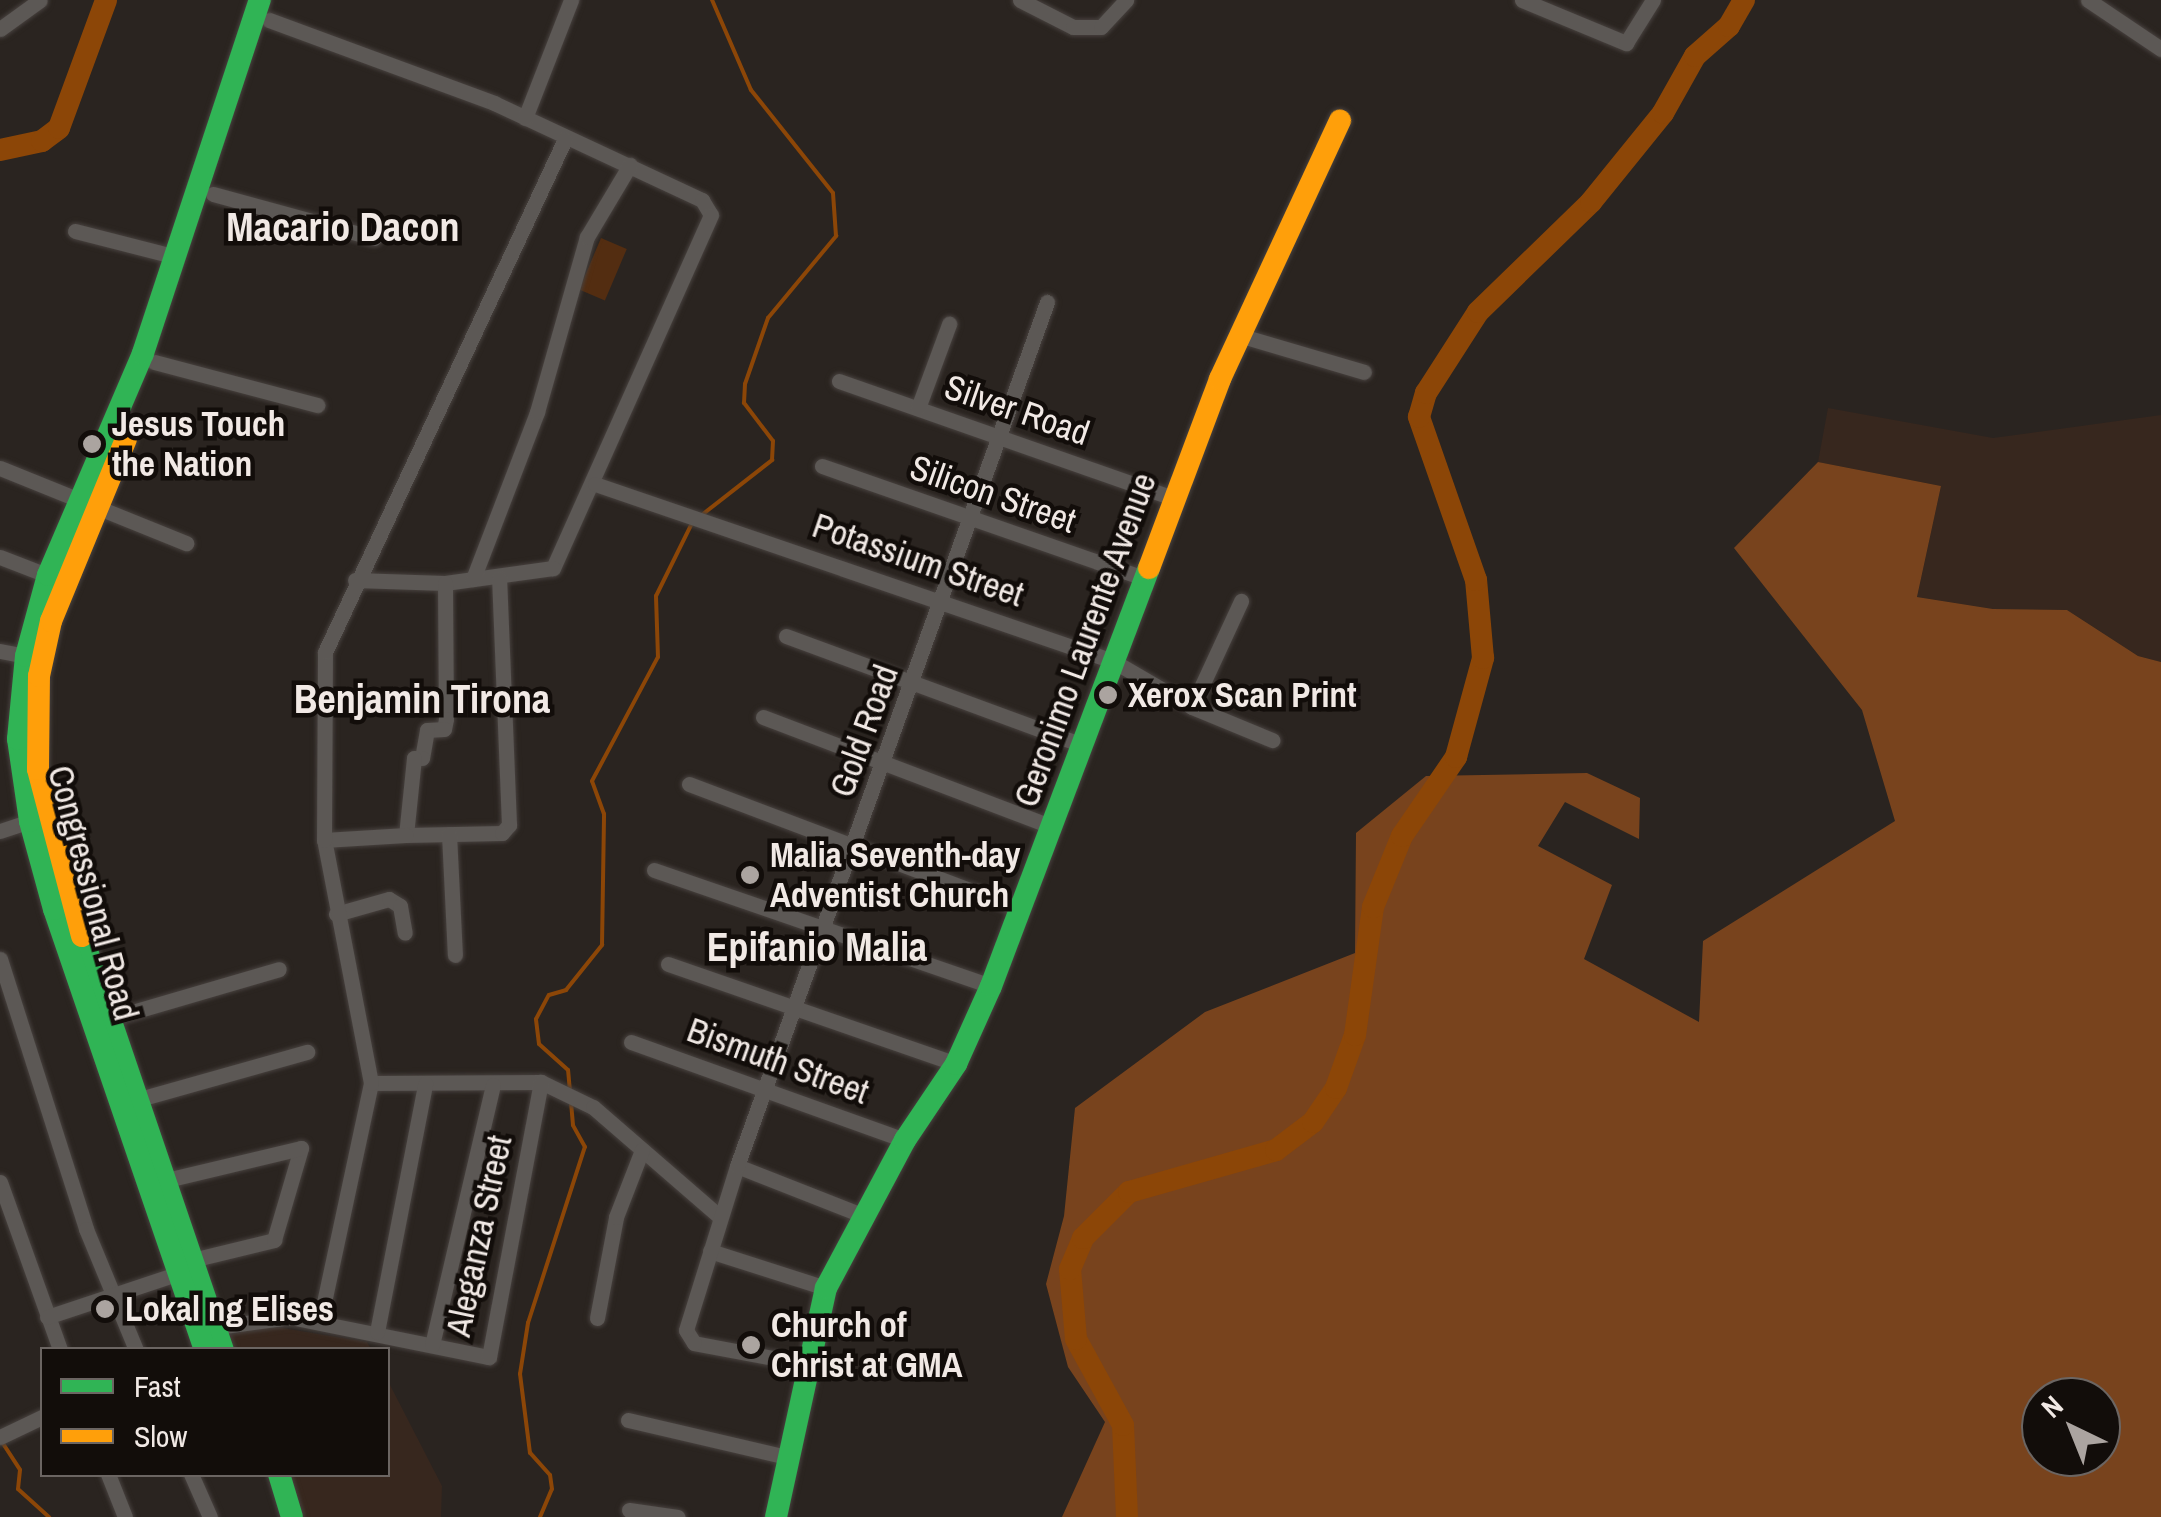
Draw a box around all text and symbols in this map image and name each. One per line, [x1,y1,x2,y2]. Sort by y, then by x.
district label: Macario Dacon [226,203,460,251]
street label: Silver Road [939,366,1095,454]
place label: Jesus Touch the Nation [112,403,285,485]
marker: Jesus Touch the Nation [81,433,103,455]
street label: Silicon Street [905,446,1081,542]
street label: Geronimo Laurente Avenue [1005,467,1165,813]
street label: Potassium Street [807,504,1029,616]
street label: Gold Road [821,659,907,803]
place label: Xerox Scan Print [1128,674,1357,716]
district label: Benjamin Tirona [294,675,550,723]
marker: Xerox Scan Print [1097,684,1119,706]
street label: Congressional Road [39,761,147,1025]
place label: Malia Seventh-day Adventist Church [770,834,1020,916]
marker: Malia Seventh-day Adventist Church [739,864,761,886]
district label: Epifanio Malia [707,923,927,971]
street label: Bismuth Street [682,1009,874,1113]
street label: Aleganza Street [437,1132,521,1340]
place label: Lokal ng Elises [125,1288,334,1330]
marker: Lokal ng Elises [94,1298,116,1320]
place label: Church of Christ at GMA [771,1304,962,1386]
marker: Church of Christ at GMA [740,1334,762,1356]
legend [40,1347,390,1477]
text: Fast [134,1366,181,1406]
north arrow [2021,1377,2121,1477]
text: N [2033,1387,2071,1426]
text: Slow [134,1416,187,1456]

